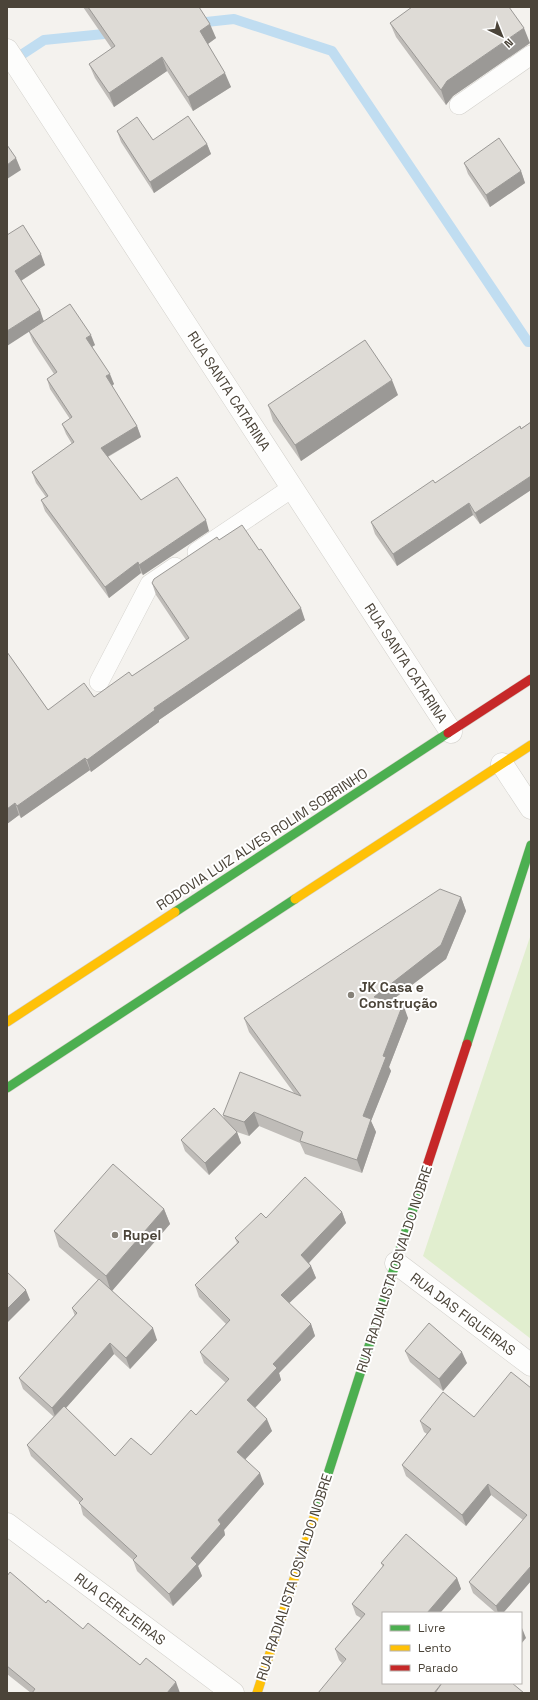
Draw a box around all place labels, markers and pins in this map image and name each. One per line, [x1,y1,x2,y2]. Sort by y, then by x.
place label: JK Casa e Construção [359,978,438,1012]
marker: JK Casa e Construção [346,990,356,1000]
place label: Rupel [123,1226,161,1244]
marker: Rupel [110,1230,120,1240]

